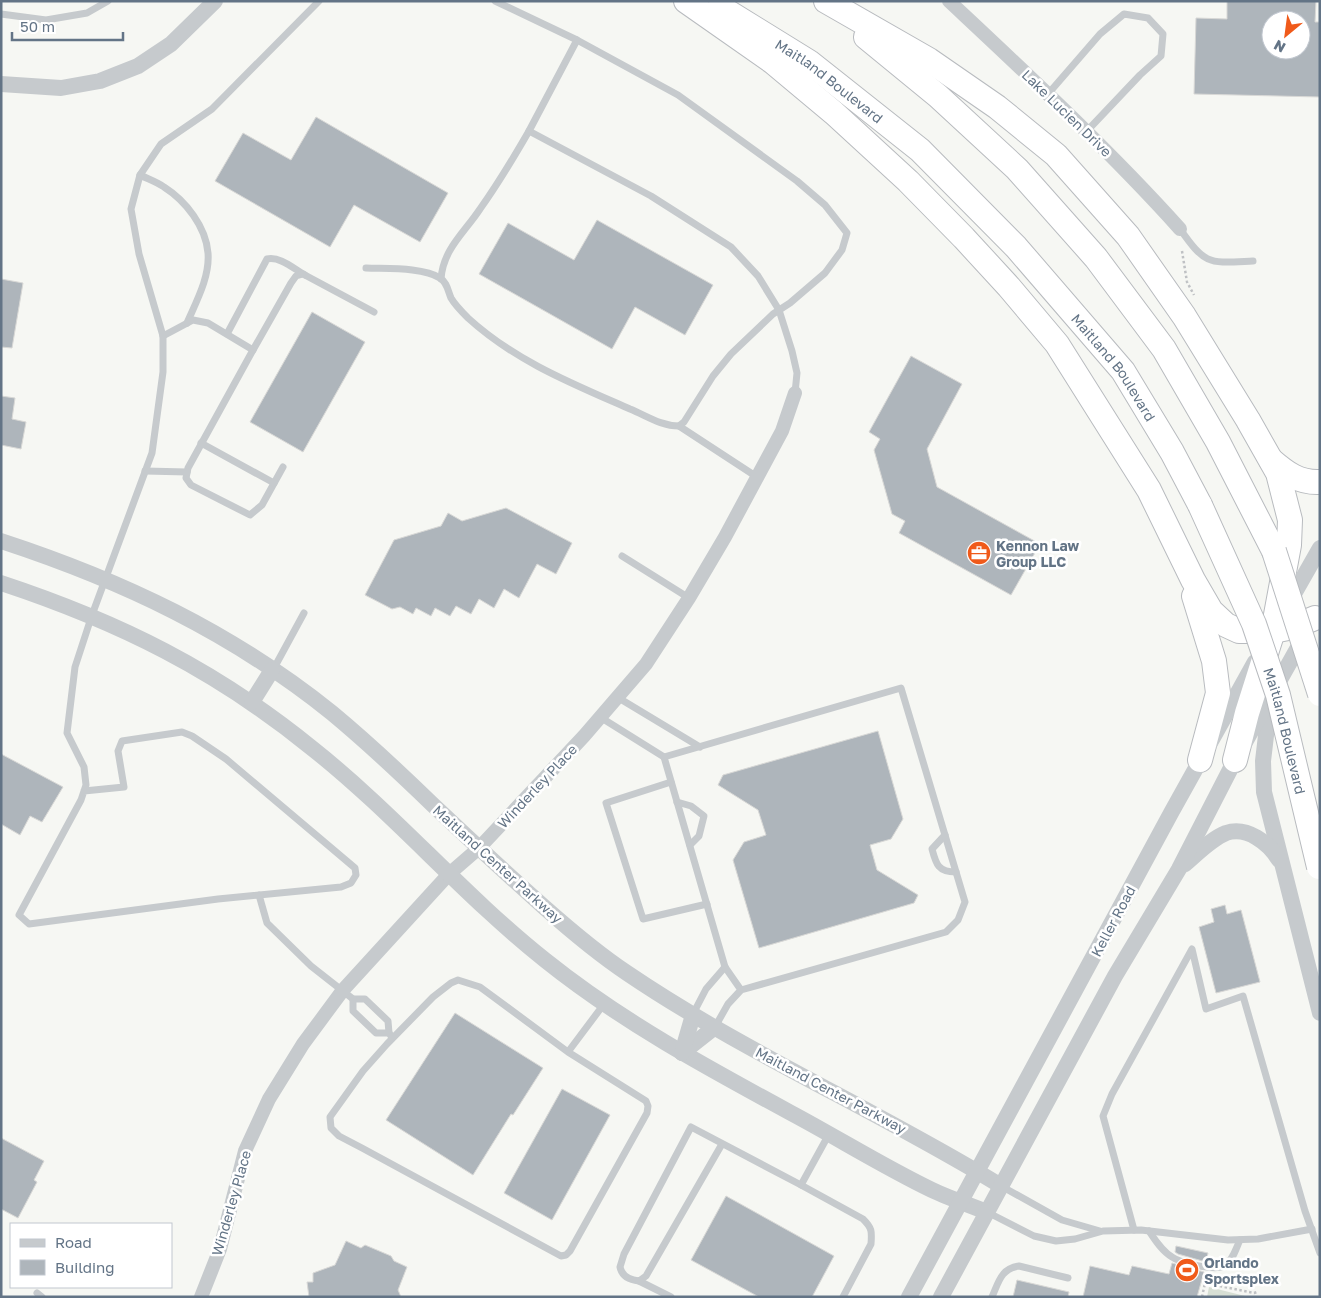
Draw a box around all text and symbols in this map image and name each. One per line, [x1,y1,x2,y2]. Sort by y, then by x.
scale bar [12,10,124,42]
north arrow [1261,10,1311,60]
text: 50 m [20,17,55,35]
street label: Maitland Boulevard [772,35,887,126]
text: N [1271,37,1288,57]
street label: Lake Lucien Drive [1019,66,1115,160]
street label: Maitland Boulevard [1068,310,1160,424]
place label: Kennon Law Group LLC [996,537,1080,570]
office icon: Kennon Law Group LLC [966,540,992,566]
street label: Maitland Boulevard [1261,665,1310,796]
street label: Winderley Place [494,740,580,832]
street label: Maitland Center Parkway [430,801,566,927]
street label: Keller Road [1087,883,1139,959]
street label: Maitland Center Parkway [753,1043,909,1137]
street label: Winderley Place [208,1148,254,1258]
legend [10,1223,172,1288]
text: Road [55,1233,92,1251]
place label: Orlando Sportsplex [1204,1254,1279,1287]
sports icon: Orlando Sportsplex [1174,1257,1200,1283]
text: Building [55,1258,115,1276]

